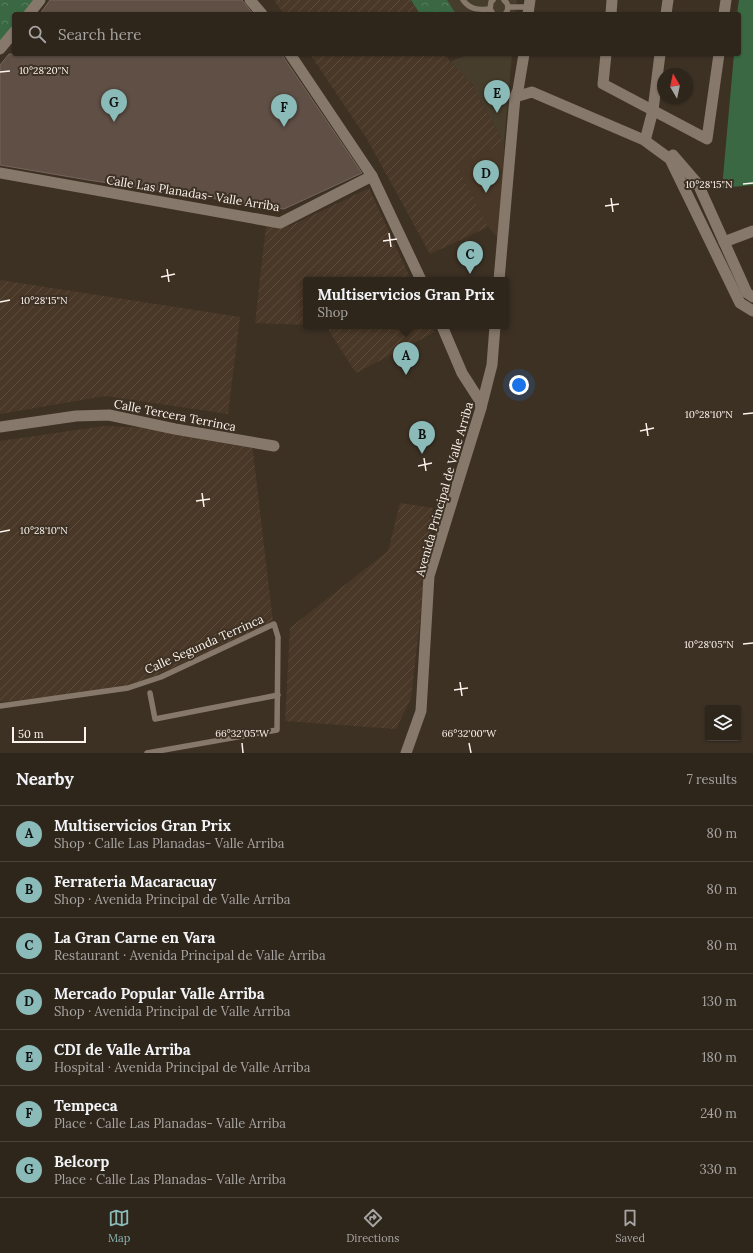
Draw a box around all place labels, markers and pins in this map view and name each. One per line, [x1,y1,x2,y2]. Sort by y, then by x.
pin: E [484,80,510,113]
pin: G [101,89,127,122]
pin: F [271,94,297,127]
pin: D [473,160,499,193]
pin: C [457,241,483,274]
pin: A [393,342,419,375]
pin: B [409,421,435,454]

